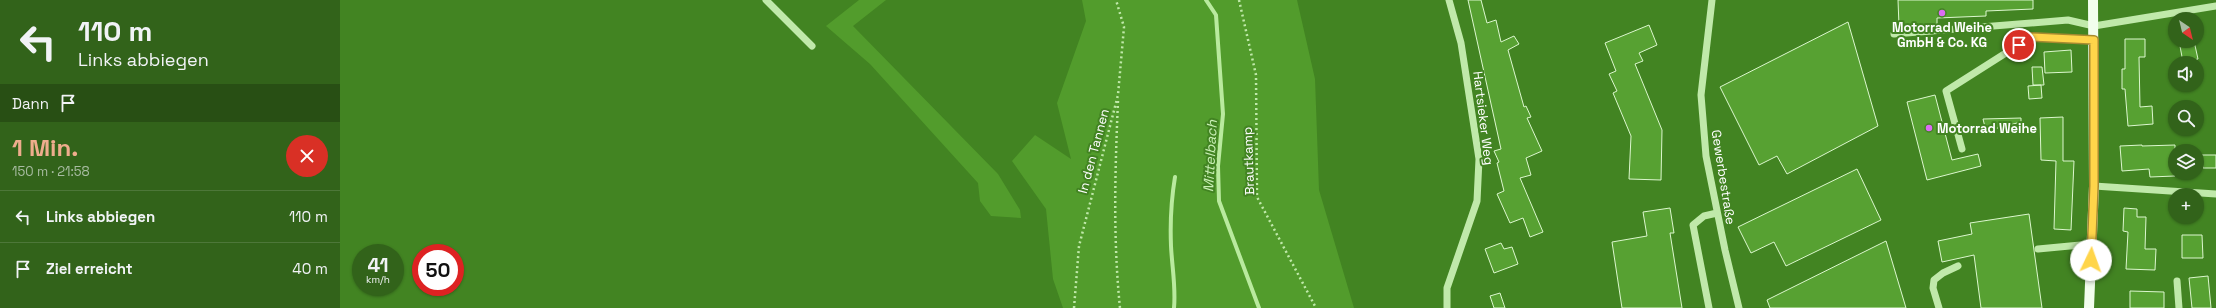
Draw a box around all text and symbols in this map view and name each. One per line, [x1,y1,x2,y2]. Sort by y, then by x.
marker: Motorrad Weihe GmbH & Co. KG [1937,8,1947,18]
north arrow [2168,12,2204,48]
map controls [2168,12,2204,224]
text: 110 m [78,13,152,49]
icon: left [12,16,64,68]
place label: Motorrad Weihe GmbH & Co. KG [1892,19,1992,51]
pin [2002,28,2036,62]
icon: arrive [2008,34,2030,56]
text: Links abbiegen [78,48,209,71]
button: sound [2168,56,2204,92]
street label: Hartsieker Weg [1469,70,1498,166]
icon: arrive [57,92,79,114]
text: Dann [12,94,49,113]
button: search [2168,100,2204,136]
street label: In den Tannen [1074,107,1113,195]
water label: Mittelbach [1199,119,1221,192]
place label: Motorrad Weihe [1937,120,2037,137]
marker: Motorrad Weihe [1924,123,1934,133]
street label: Brautkamp [1239,127,1258,195]
street label: Gewerbestraße [1708,128,1739,226]
text: 1 Min. [12,132,78,163]
button: close [286,135,328,177]
button: layers [2168,144,2204,180]
text: 150 m · 21:58 [12,163,90,180]
button: + [2168,188,2204,224]
icon: left [12,206,34,228]
text: Links abbiegen [46,207,155,226]
text: 110 m [289,207,328,226]
position arrow [2070,239,2112,281]
speed limit sign: 50 [412,244,464,296]
text: 41 [368,252,389,278]
icon: arrive [12,258,34,280]
text: Ziel erreicht [46,259,133,278]
text: 40 m [292,259,328,278]
text: km/h [366,273,390,286]

